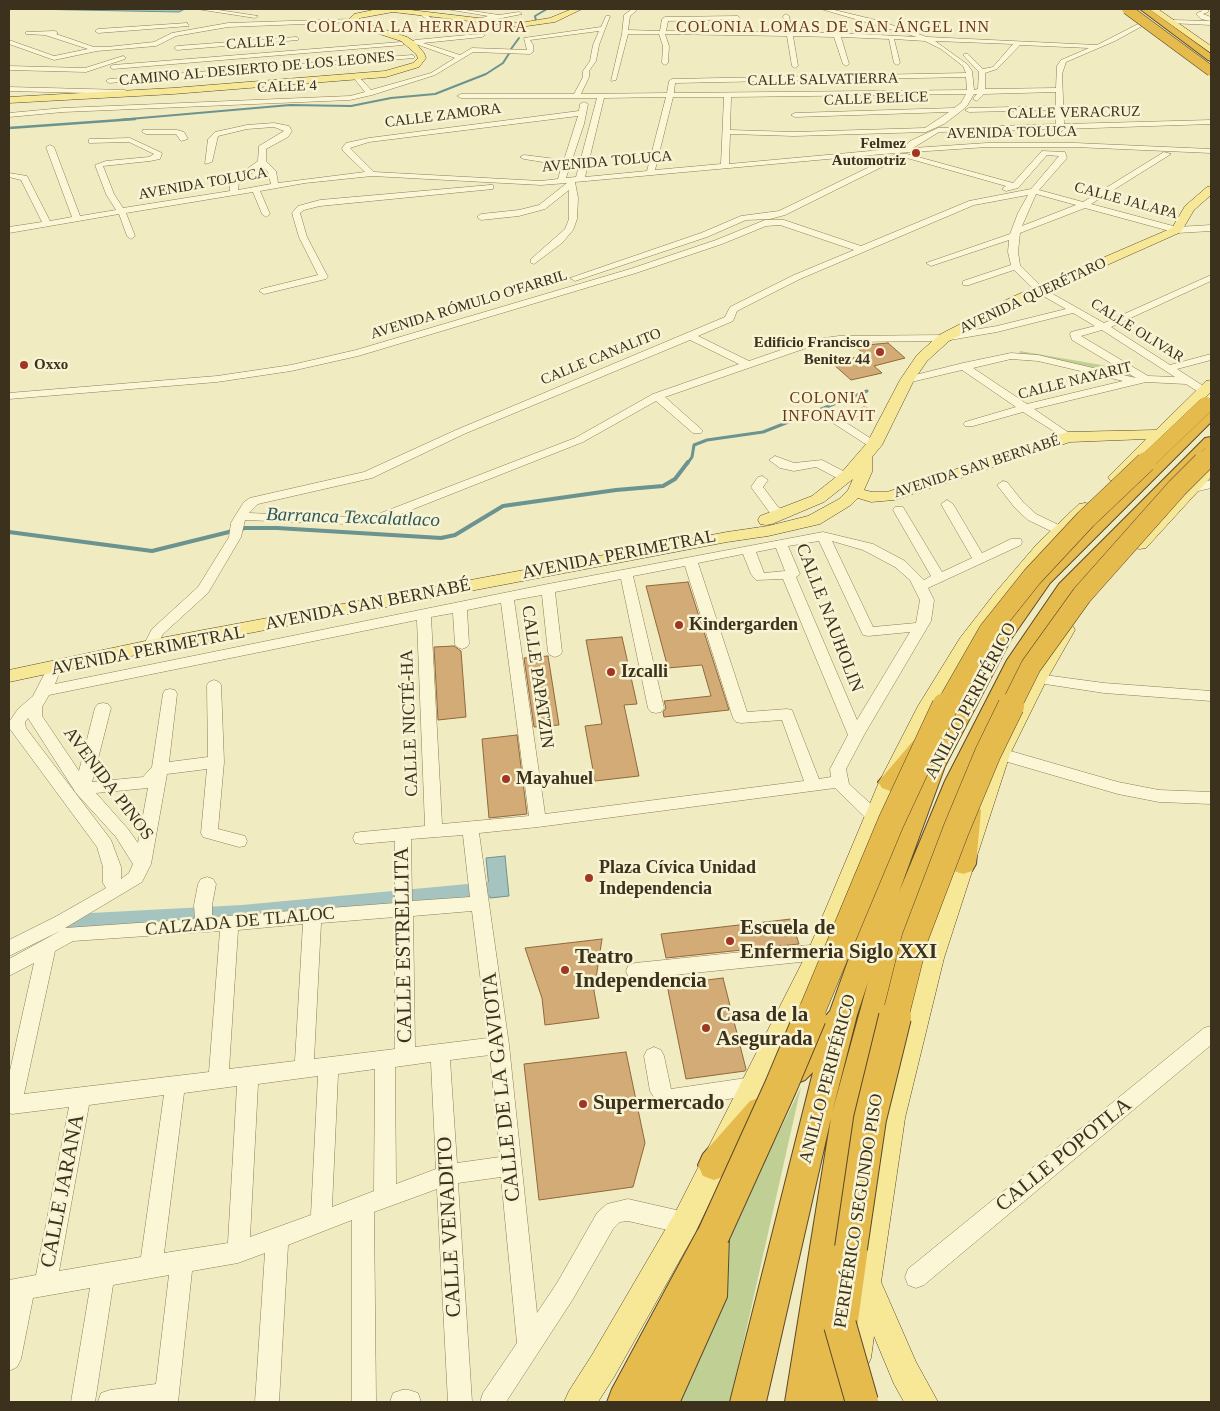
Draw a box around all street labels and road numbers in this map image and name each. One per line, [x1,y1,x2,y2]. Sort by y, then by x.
street label: CALLE 2 [226,32,286,54]
street label: CAMINO AL DESIERTO DE LOS LEONES [118,48,396,90]
street label: CALLE SALVATIERRA [747,70,899,90]
street label: CALLE 4 [257,77,317,97]
street label: CALLE BELICE [823,88,929,110]
street label: CALLE ZAMORA [384,100,502,132]
street label: CALLE VERACRUZ [1007,103,1141,123]
street label: AVENIDA TOLUCA [947,123,1077,143]
street label: AVENIDA TOLUCA [541,147,673,177]
street label: AVENIDA TOLUCA [137,164,269,204]
street label: CALLE JALAPA [1072,179,1180,223]
street label: AVENIDA QUERÉTARO [957,254,1109,338]
street label: AVENIDA RÓMULO O'FARRIL [369,266,569,344]
street label: CALLE OLIVAR [1087,295,1187,367]
street label: CALLE CANALITO [538,325,664,389]
street label: CALLE NAYARIT [1016,358,1134,404]
street label: AVENIDA SAN BERNABÉ [892,432,1062,502]
street label: AVENIDA PERIMETRAL [520,526,718,584]
street label: CALLE NAUHOLIN [791,541,867,695]
street label: AVENIDA SAN BERNABÉ [264,574,472,636]
street label: CALLE PAPATZIN [516,604,558,750]
street label: ANILLO PERIFÉRICO [921,619,1021,783]
street label: AVENIDA PERIMETRAL [49,622,247,680]
street label: CALLE NICTÉ-HA [397,649,423,797]
street label: AVENIDA PINOS [58,723,158,845]
street label: CALLE ESTRELLITA [390,847,418,1043]
street label: CALZADA DE TLALOC [144,903,336,941]
street label: CALLE DE LA GAVIOTA [477,971,527,1203]
street label: ANILLO PERIFÉRICO [795,992,861,1166]
street label: PERIFÉRICO SEGUNDO PISO [830,1092,888,1330]
street label: CALLE POPOTLA [991,1093,1137,1217]
street label: CALLE JARANA [36,1112,90,1270]
street label: CALLE VENADITO [433,1136,467,1318]

